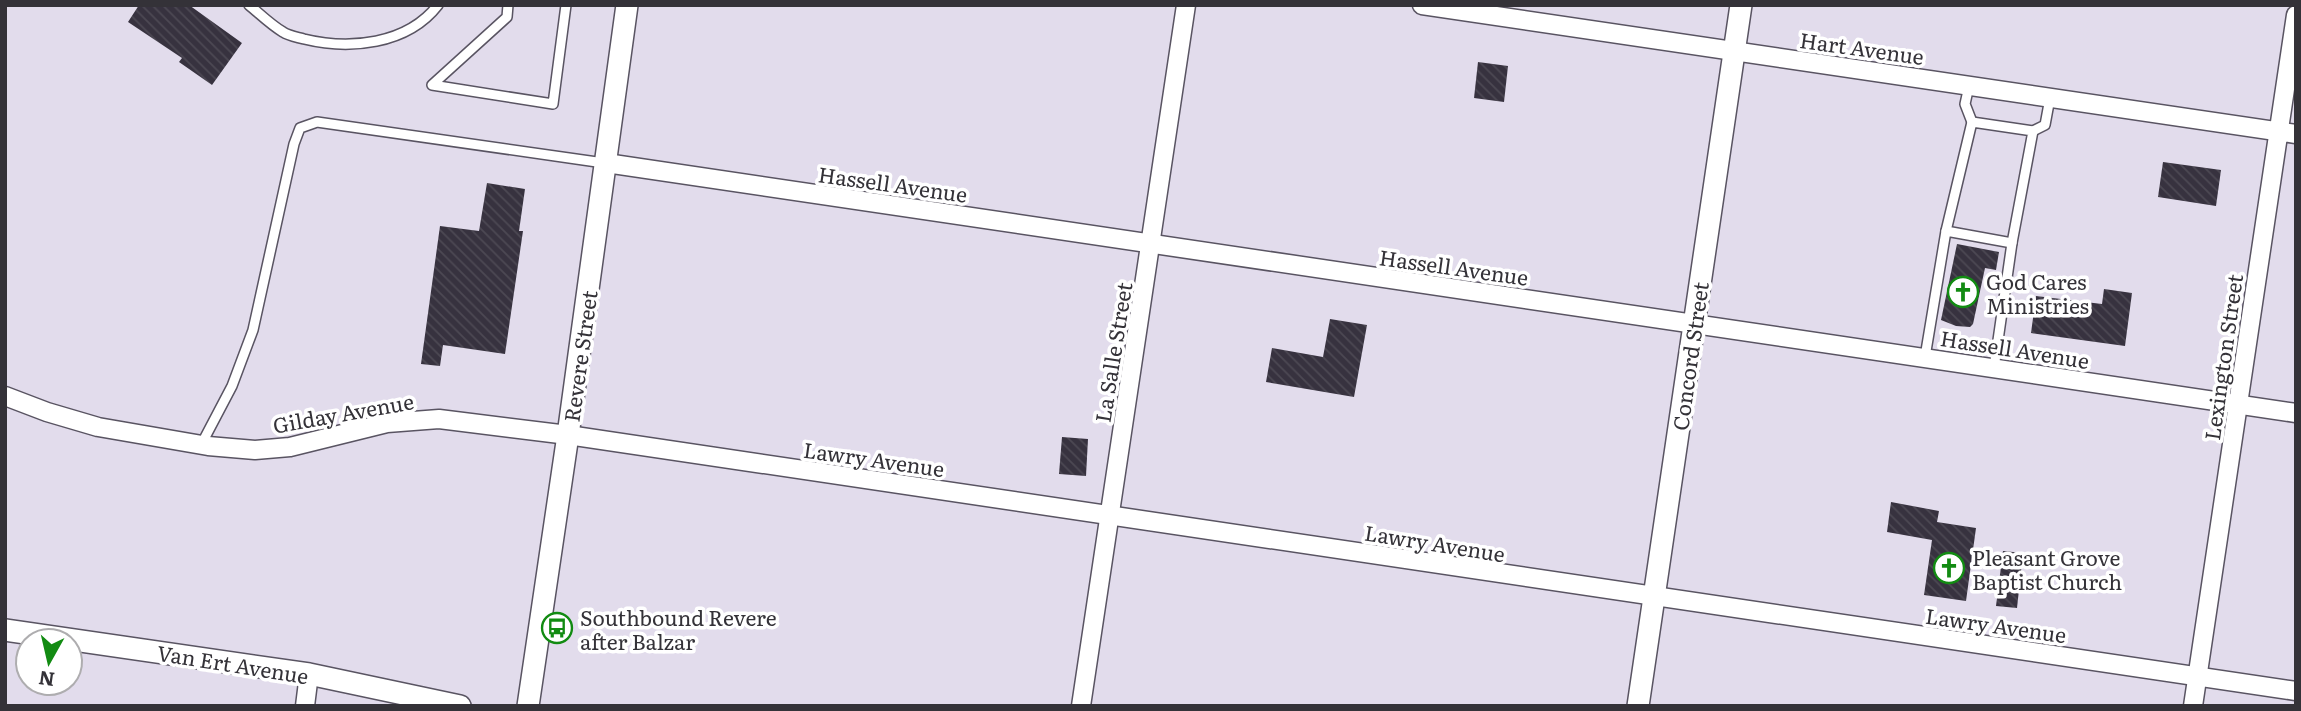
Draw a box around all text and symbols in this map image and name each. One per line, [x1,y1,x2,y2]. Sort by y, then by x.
street label: Hart Avenue [1798,23,1926,71]
street label: Hassell Avenue [816,157,970,209]
street label: Hassell Avenue [1377,240,1531,292]
place label: God Cares Ministries [1986,265,2089,320]
street label: Lexington Street [2195,271,2249,442]
church icon: God Cares Ministries [1946,275,1980,309]
street label: La Salle Street [1086,279,1138,424]
street label: Concord Street [1663,279,1715,432]
street label: Revere Street [554,288,604,424]
street label: Hassell Avenue [1938,321,2092,375]
street label: Gilday Avenue [270,384,416,440]
street label: Lawry Avenue [802,433,947,483]
street label: Lawry Avenue [1362,516,1508,568]
place label: Pleasant Grove Baptist Church [1972,541,2122,596]
church icon: Pleasant Grove Baptist Church [1932,551,1966,585]
street label: Lawry Avenue [1924,599,2069,649]
place label: Southbound Revere after Balzar [580,601,777,656]
bus stop icon: Southbound Revere after Balzar [540,611,574,645]
north arrow [14,627,84,697]
street label: Van Ert Avenue [155,636,311,690]
text: N [37,665,56,695]

